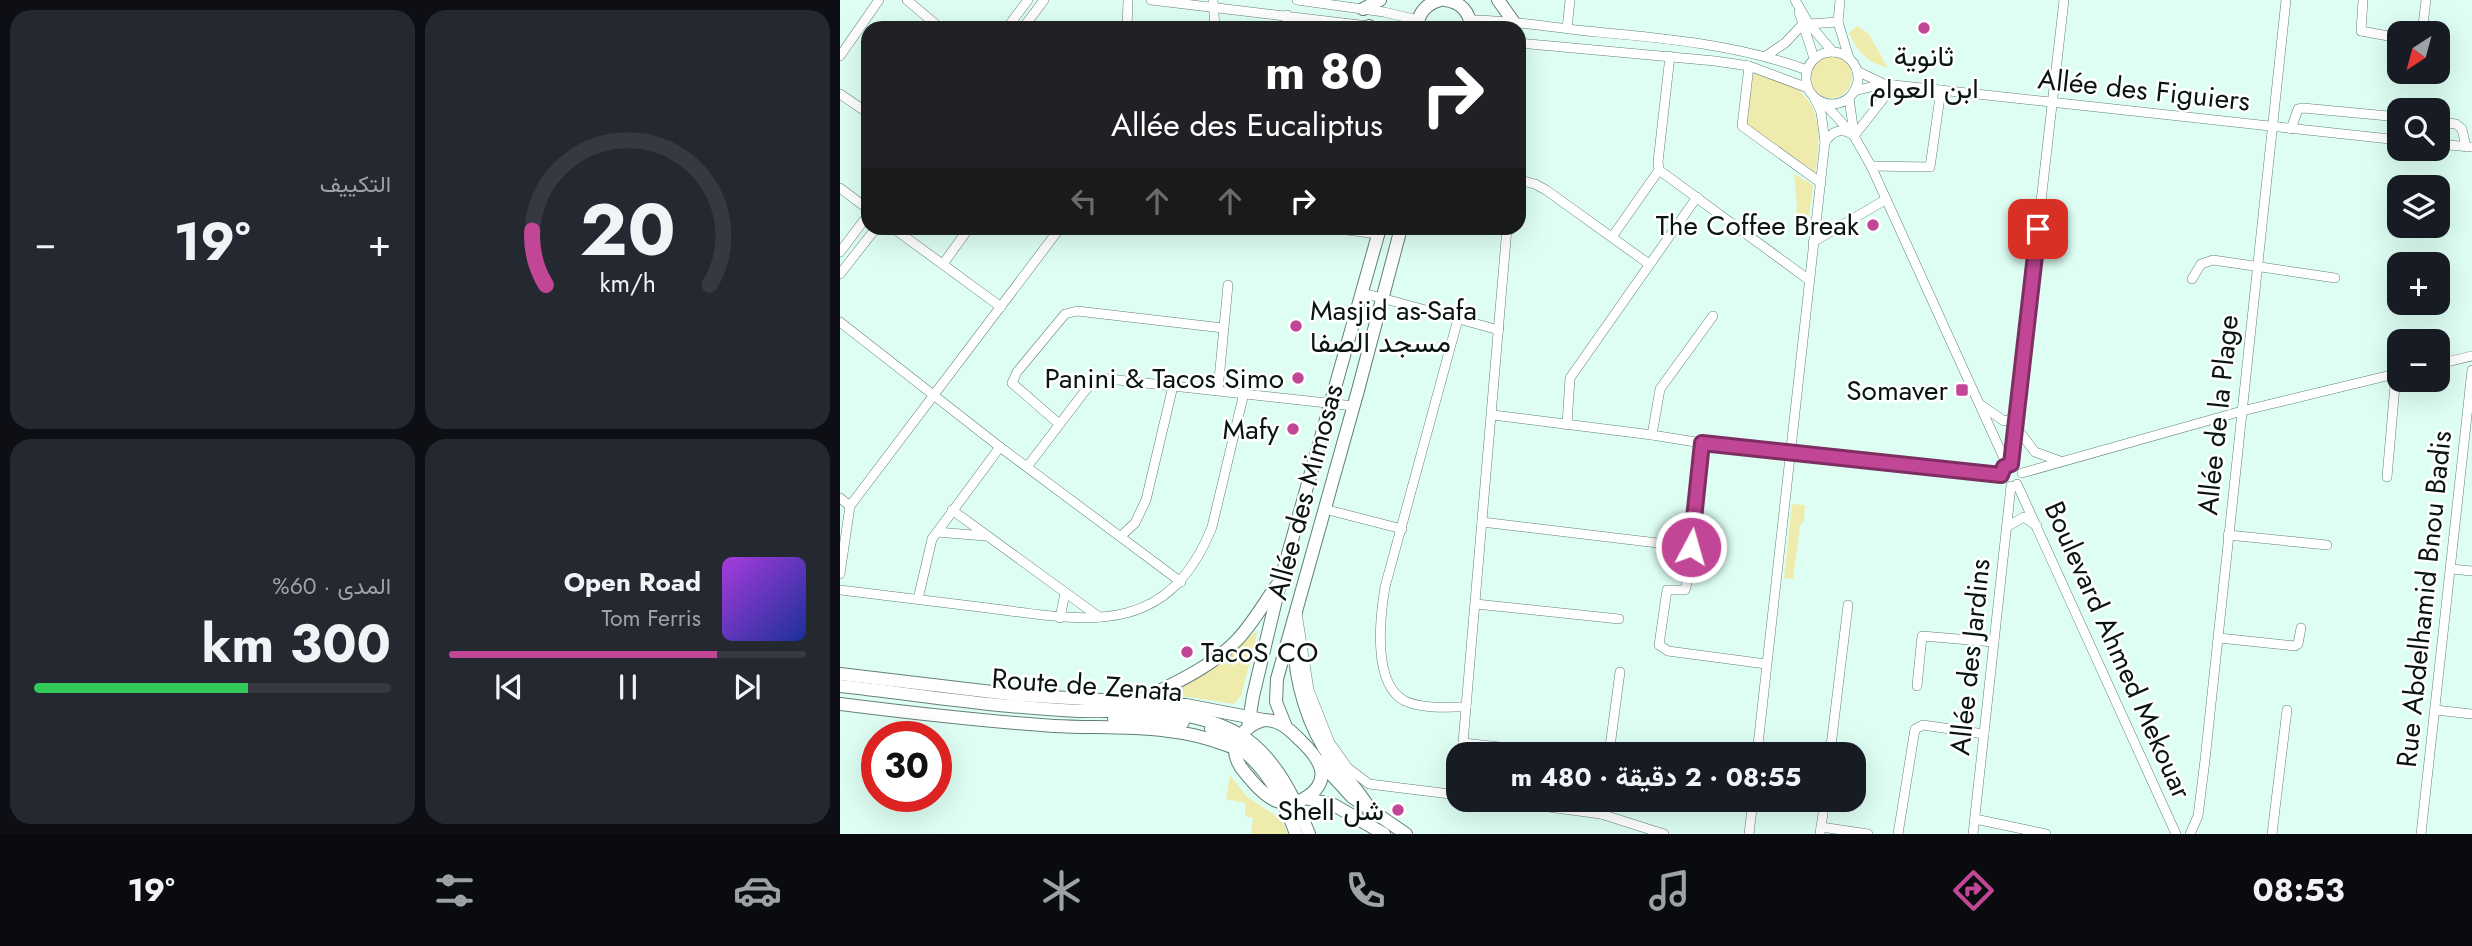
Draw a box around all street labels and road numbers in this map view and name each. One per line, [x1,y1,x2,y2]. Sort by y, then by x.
street label: Allée des Figuiers [2036,58,2252,122]
street label: Allée de la Plage [2187,313,2249,517]
street label: Allée des Mimosas [1256,380,1354,604]
street label: Rue Abdelhamid Bnou Badis [2386,429,2462,769]
street label: Boulevard Ahmed Mekouar [2034,495,2202,806]
street label: Allée des Jardins [1939,557,2001,757]
street label: Route de Zenata [990,658,1184,712]

